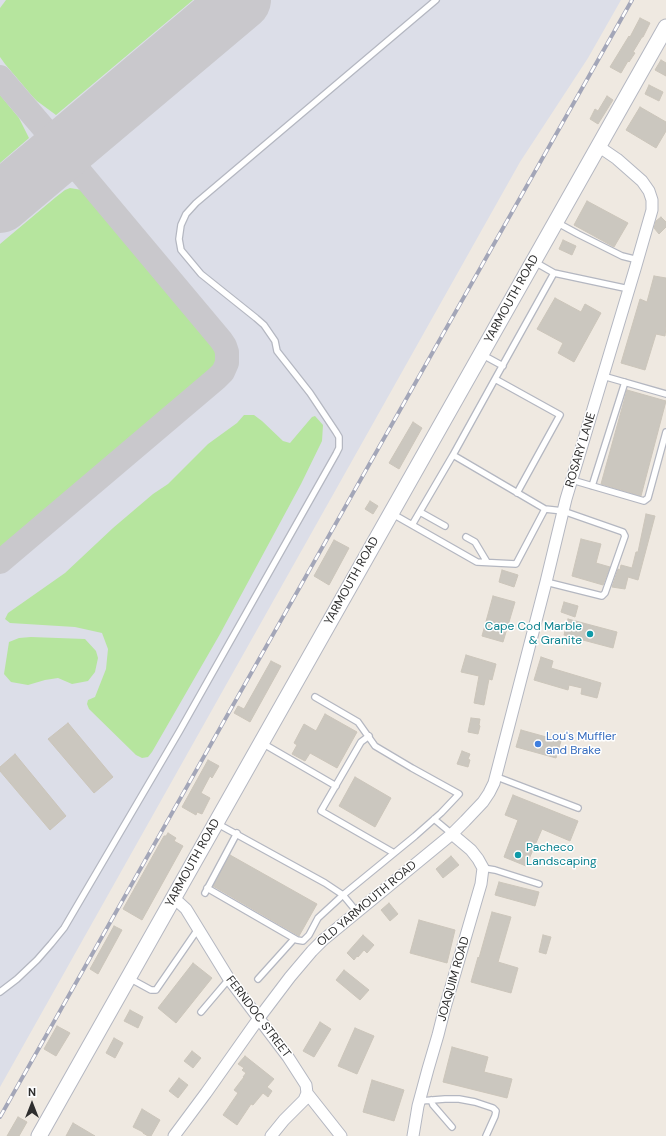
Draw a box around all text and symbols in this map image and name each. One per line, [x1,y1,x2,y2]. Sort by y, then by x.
street label: YARMOUTH ROAD [482,252,542,346]
street label: ROSARY LANE [563,411,599,489]
street label: YARMOUTH ROAD [322,534,382,628]
place label: Cape Cod Marble & Granite [485,620,582,648]
marker: Cape Cod Marble & Granite [585,629,595,639]
place label: Lou's Muffler and Brake [546,730,616,758]
marker: Lou's Muffler and Brake [533,739,543,749]
street label: YARMOUTH ROAD [163,816,223,910]
place label: Pacheco Landscaping [526,841,597,869]
marker: Pacheco Landscaping [513,850,523,860]
street label: OLD YARMOUTH ROAD [314,858,420,950]
street label: JOAQUIM ROAD [435,935,473,1023]
street label: FERNDOC STREET [222,973,294,1061]
north arrow [12,1084,52,1124]
text: N [28,1085,36,1099]

